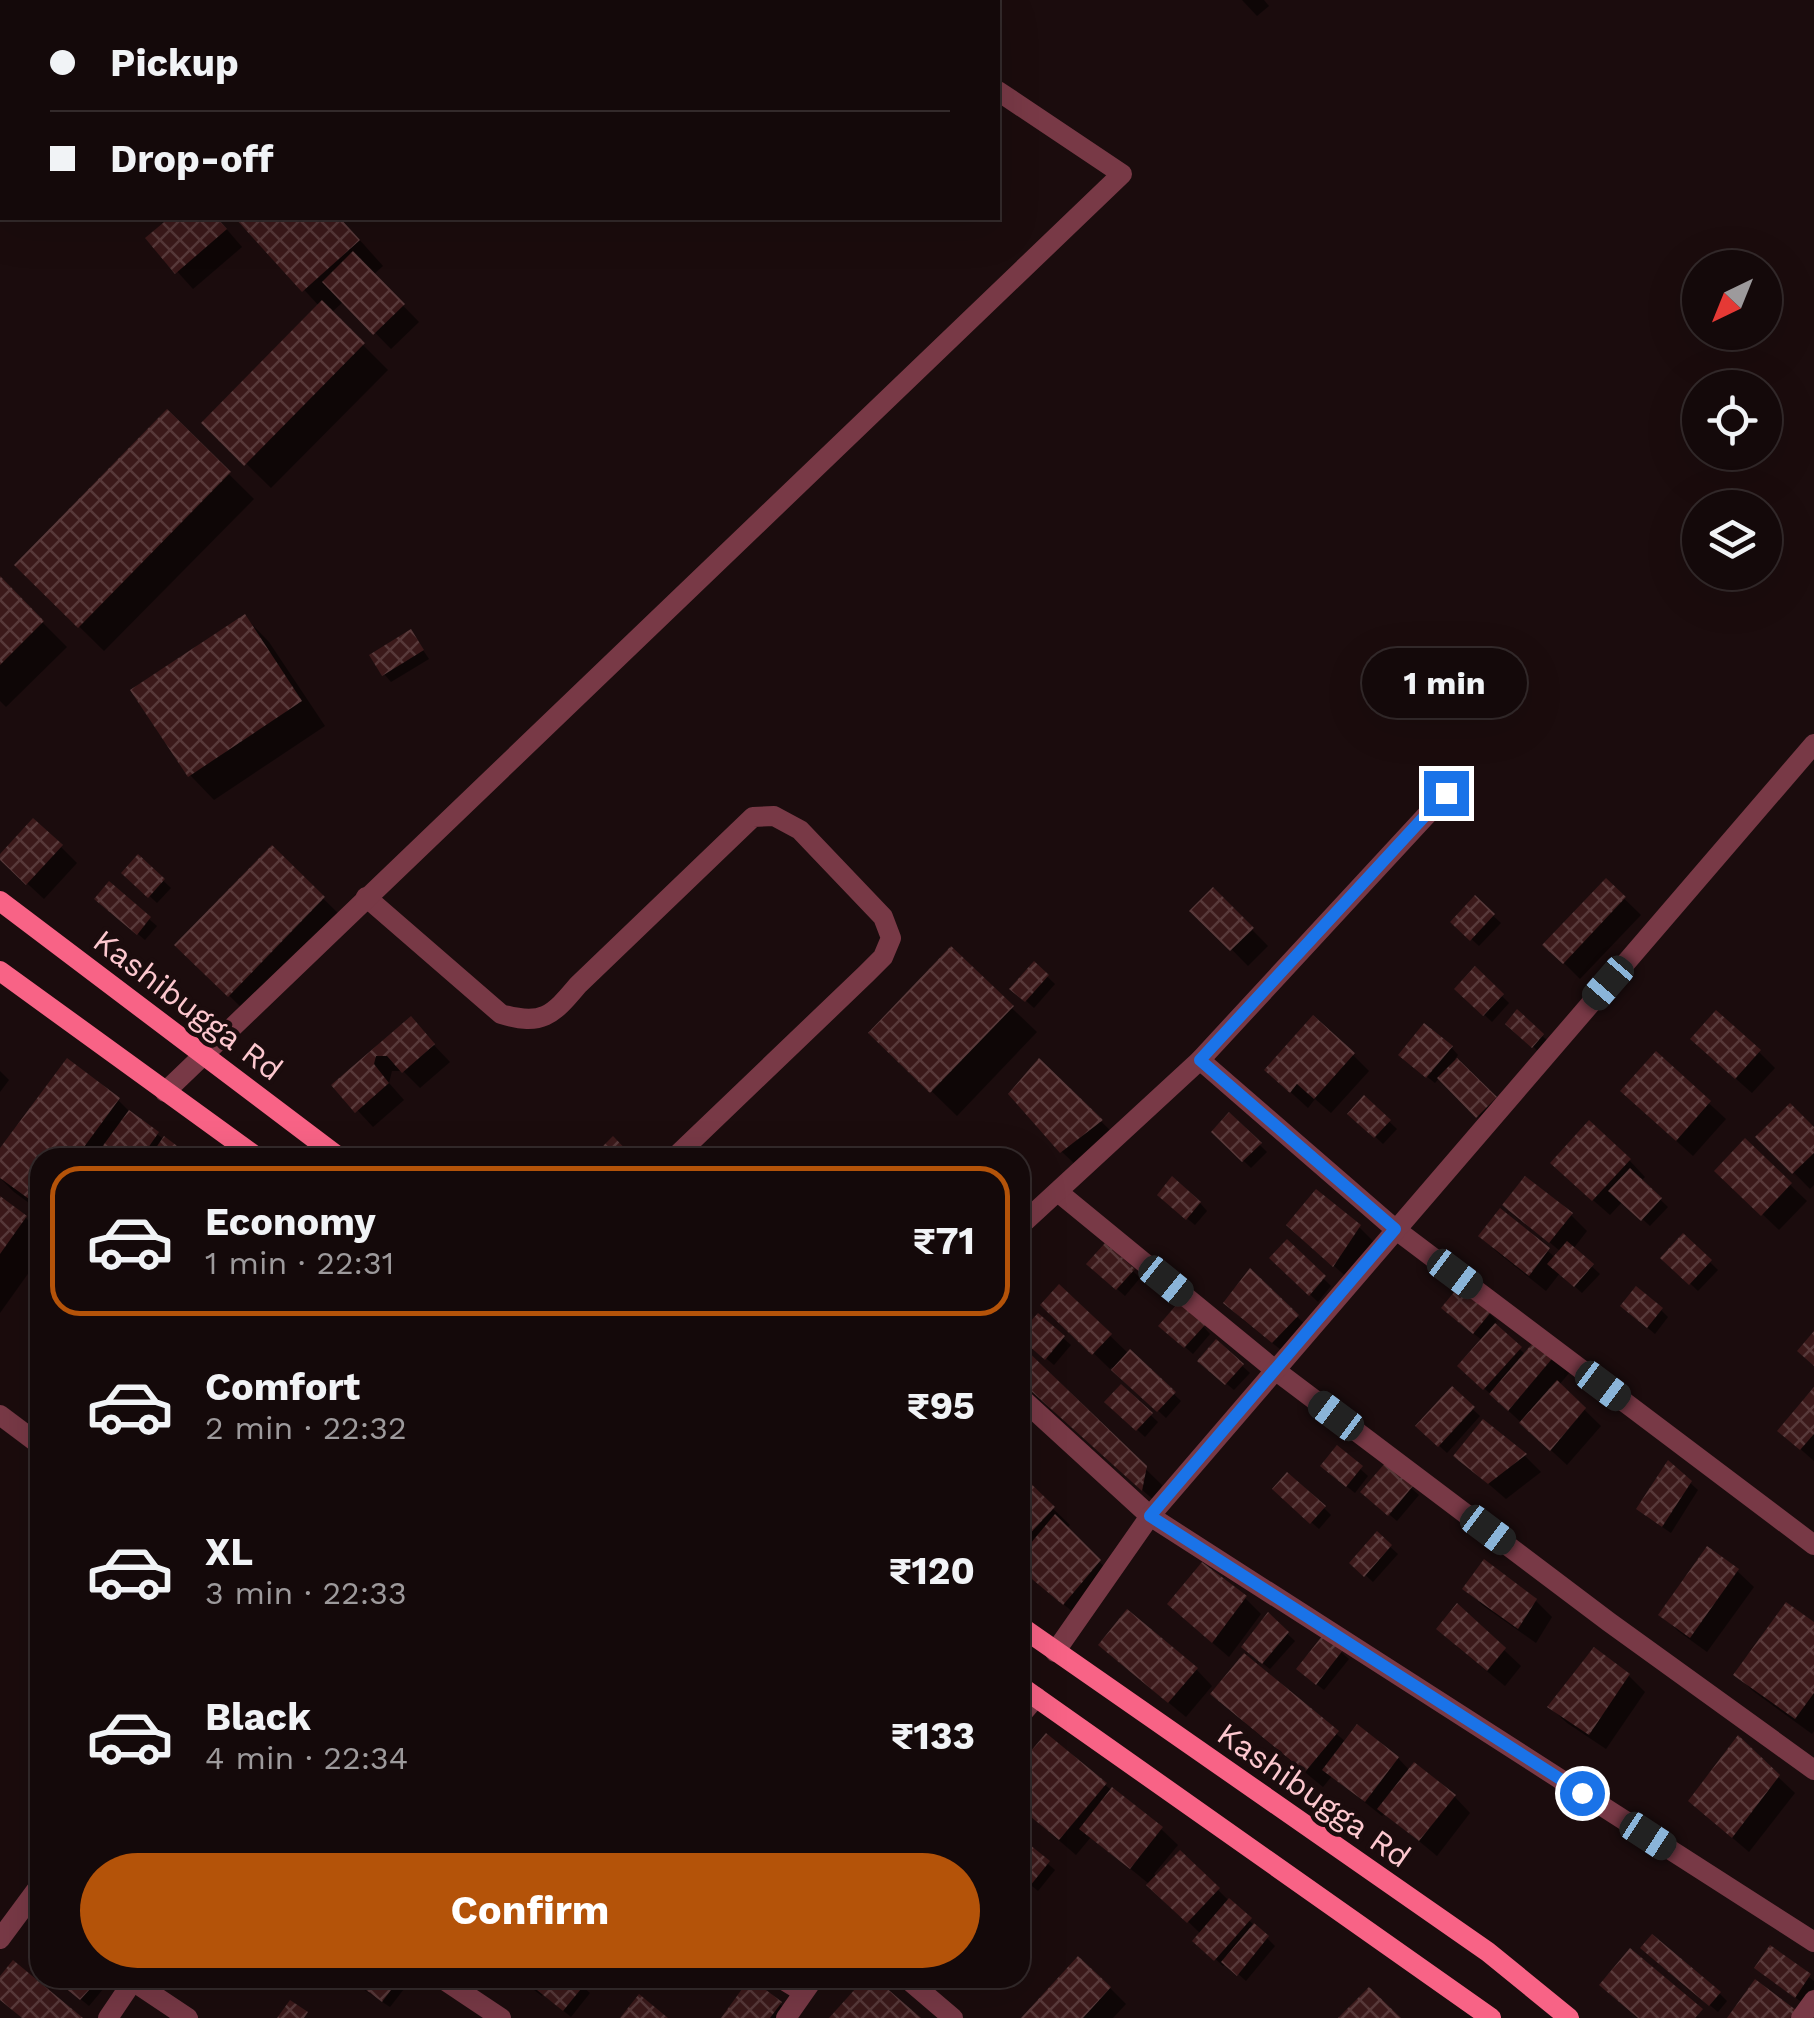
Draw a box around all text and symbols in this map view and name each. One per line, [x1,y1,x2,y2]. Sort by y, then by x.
text: Pickup [110,41,239,85]
text: Drop-off [110,137,274,181]
north arrow [1682,250,1782,350]
map controls [1682,250,1782,590]
button: locate [1682,370,1782,470]
button: layers [1682,490,1782,590]
callout: 1 min [1364,648,1528,718]
text: 1 min [1403,664,1486,702]
route end [1424,771,1469,816]
street label: Kashibugga Rd [86,922,290,1088]
car [1577,951,1639,1015]
icon: car [85,1196,175,1286]
text: Economy [205,1200,376,1244]
text: ₹71 [913,1219,975,1263]
text: 1 min · 22:31 [205,1244,394,1282]
car [1422,1244,1488,1304]
car [1133,1250,1199,1312]
car [1570,1356,1636,1416]
icon: car [85,1361,175,1451]
text: Comfort [205,1365,360,1409]
text: ₹95 [907,1384,975,1428]
car [1303,1386,1369,1446]
text: 2 min · 22:32 [205,1409,407,1447]
car [1455,1500,1521,1560]
icon: car [85,1526,175,1616]
text: XL [205,1530,253,1574]
text: ₹120 [889,1549,975,1593]
text: 3 min · 22:33 [205,1574,407,1612]
icon: car [85,1691,175,1781]
text: Black [205,1695,311,1739]
text: ₹133 [891,1714,975,1758]
street label: Kashibugga Rd [1210,1714,1418,1876]
text: 4 min · 22:34 [205,1739,408,1777]
route start [1560,1771,1605,1816]
car [1615,1807,1681,1865]
button: Confirm [80,1853,980,1968]

